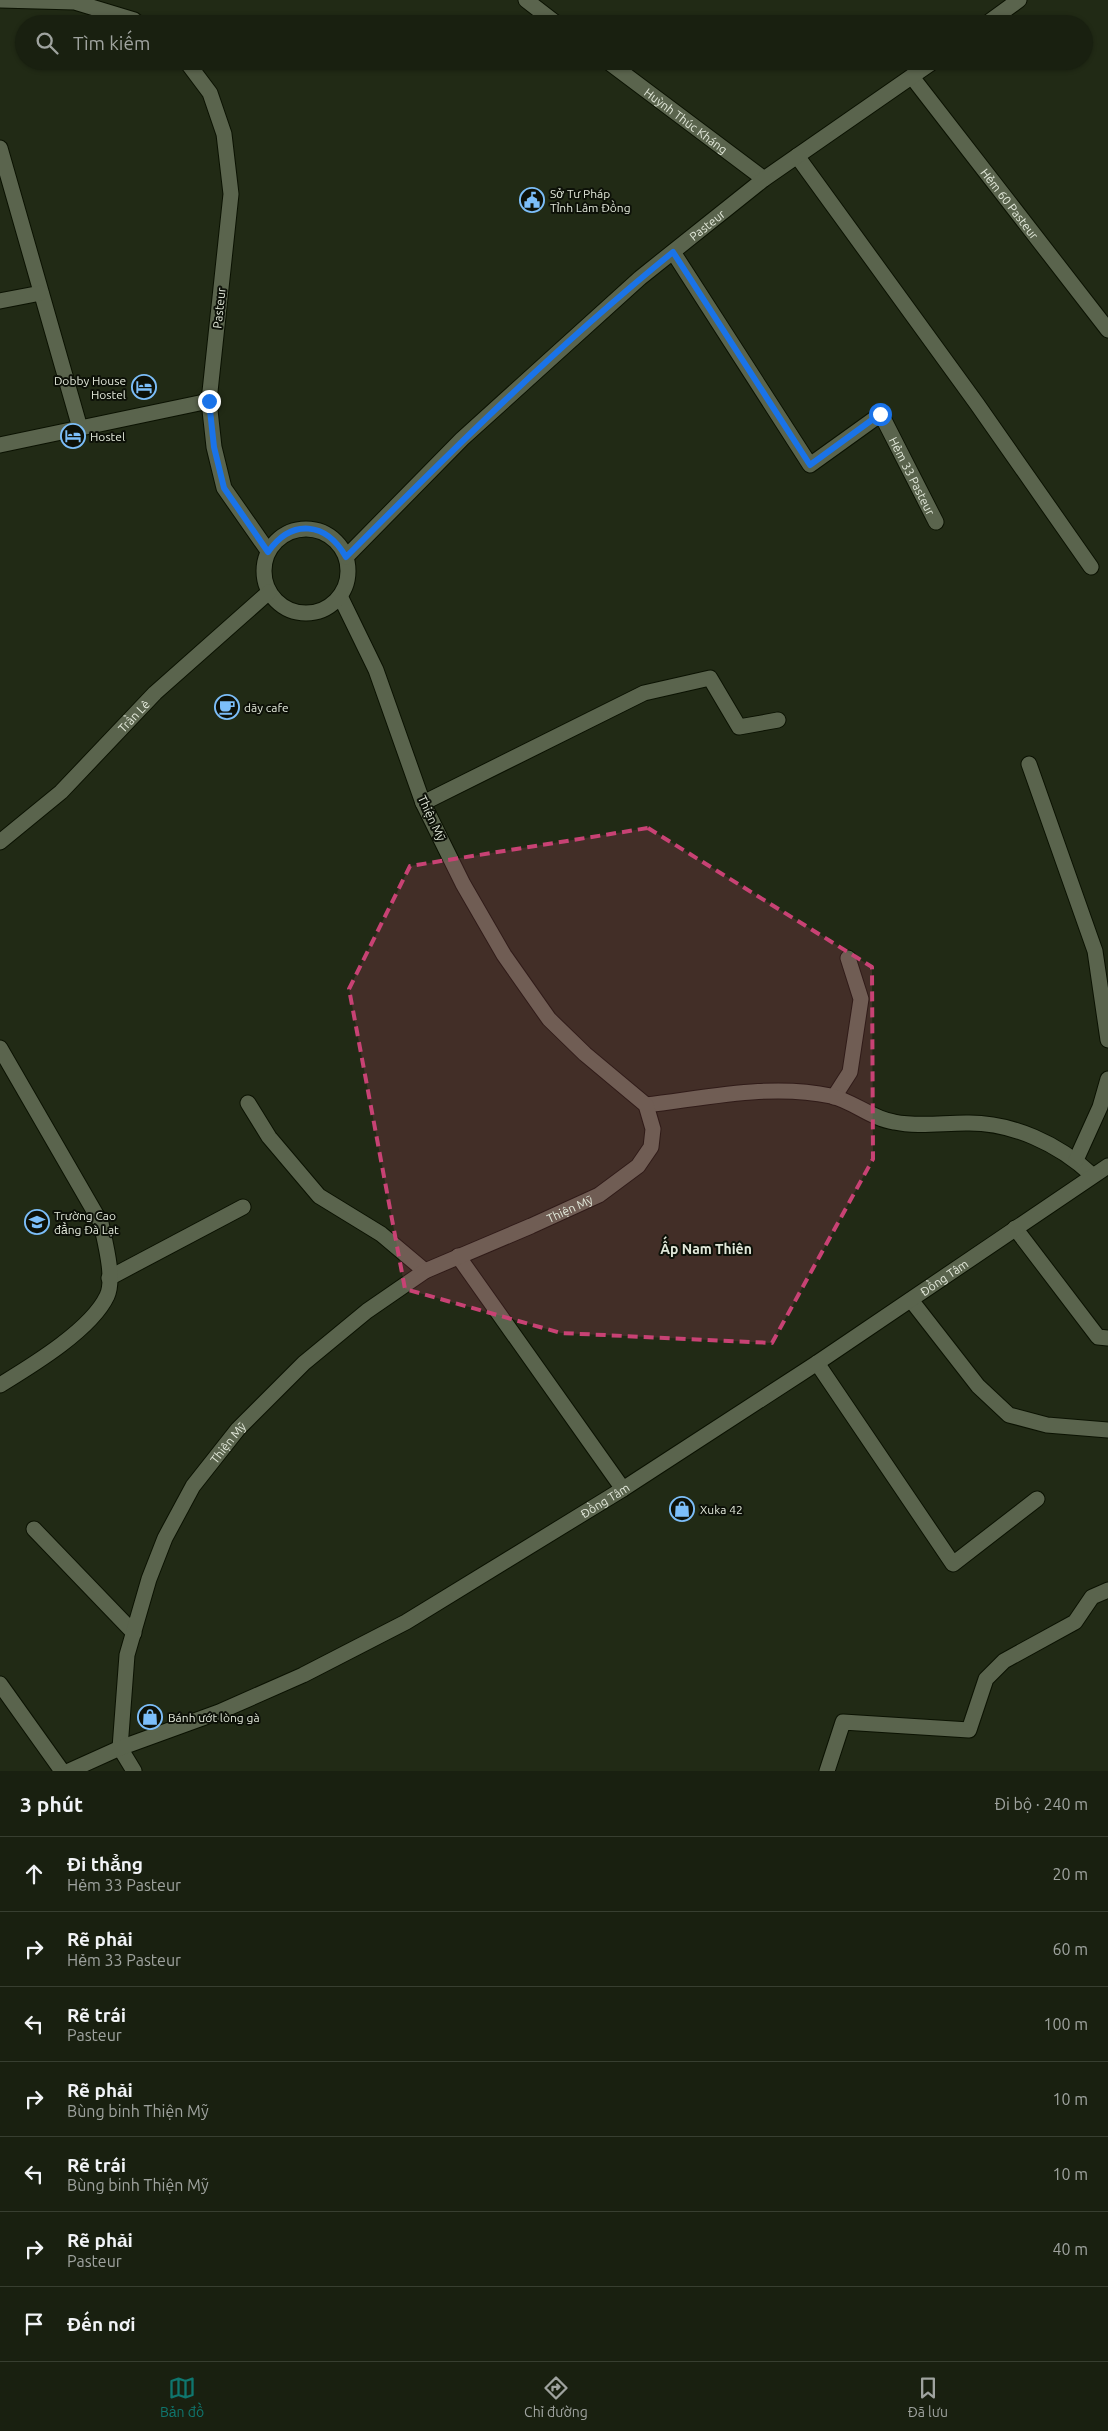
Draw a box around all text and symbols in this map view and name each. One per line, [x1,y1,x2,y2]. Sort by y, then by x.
search box [15,15,1093,70]
icon: search [33,29,61,57]
text: Tìm kiếm [73,32,150,54]
street label: Huỳnh Thúc Kháng [642,85,730,156]
street label: Hẻm 60 Pasteur [979,166,1042,242]
public building icon: Sở Tư Pháp Tỉnh Lâm Đồng [519,187,545,213]
place label: Sở Tư Pháp Tỉnh Lâm Đồng [550,187,631,214]
street label: Pasteur [687,206,727,243]
street label: Pasteur [210,286,228,329]
place label: Dobby House Hostel [54,374,126,401]
hotel icon: Dobby House Hostel [131,374,157,400]
route end [198,390,221,413]
route start [869,403,892,426]
hotel icon: Hostel [60,423,86,449]
place label: Hostel [90,430,125,443]
street label: Hẻm 33 Pasteur [887,435,938,517]
cafe icon: dãy cafe [214,694,240,720]
street label: Trần Lê [115,697,152,734]
place label: dãy cafe [244,701,289,714]
street label: Thiện Mỹ [415,793,448,844]
street label: Thiện Mỹ [545,1192,595,1225]
school or university icon: Trường Cao đẳng Đà Lạt [24,1209,50,1235]
place label: Trường Cao đẳng Đà Lạt [54,1209,119,1237]
district label: Ấp Nam Thiên [660,1236,752,1257]
street label: Đồng Tâm [918,1256,970,1298]
street label: Thiện Mỹ [207,1419,248,1466]
street label: Đồng Tâm [578,1480,632,1520]
shop icon: Xuka 42 [669,1496,695,1522]
place label: Xuka 42 [700,1503,743,1516]
shop icon: Bánh ướt lòng gà [137,1704,163,1730]
place label: Bánh ướt lòng gà [168,1711,260,1724]
text: 3 phút [20,1792,83,1816]
text: Đi bộ · 240 m [994,1795,1088,1813]
text: Đi thẳng [67,1853,143,1875]
icon: ahead [20,1860,48,1888]
text: 20 m [1052,1865,1088,1883]
text: Hẻm 33 Pasteur [67,1876,181,1894]
text: Rẽ phải [67,1928,133,1950]
icon: right [20,1935,48,1963]
text: 60 m [1052,1940,1088,1958]
text: Hẻm 33 Pasteur [67,1951,181,1969]
text: Rẽ trái [67,2004,126,2026]
icon: left [20,2010,48,2038]
text: 100 m [1043,2015,1088,2033]
text: Pasteur [67,2026,122,2044]
text: Rẽ phải [67,2079,133,2101]
icon: right [20,2085,48,2113]
text: 10 m [1052,2090,1088,2108]
text: Bùng binh Thiện Mỹ [67,2102,209,2120]
text: Rẽ trái [67,2154,126,2176]
icon: left [20,2160,48,2188]
text: 10 m [1052,2165,1088,2183]
text: Bùng binh Thiện Mỹ [67,2176,209,2194]
text: Rẽ phải [67,2229,133,2251]
icon: right [20,2235,48,2263]
text: 40 m [1052,2240,1088,2258]
text: Pasteur [67,2252,122,2270]
icon: arrive [20,2310,48,2338]
text: Đến nơi [67,2313,136,2335]
tab: Bản đồ [160,2374,204,2420]
tab: Chỉ đường [524,2374,588,2420]
tab: Đã lưu [908,2374,948,2420]

